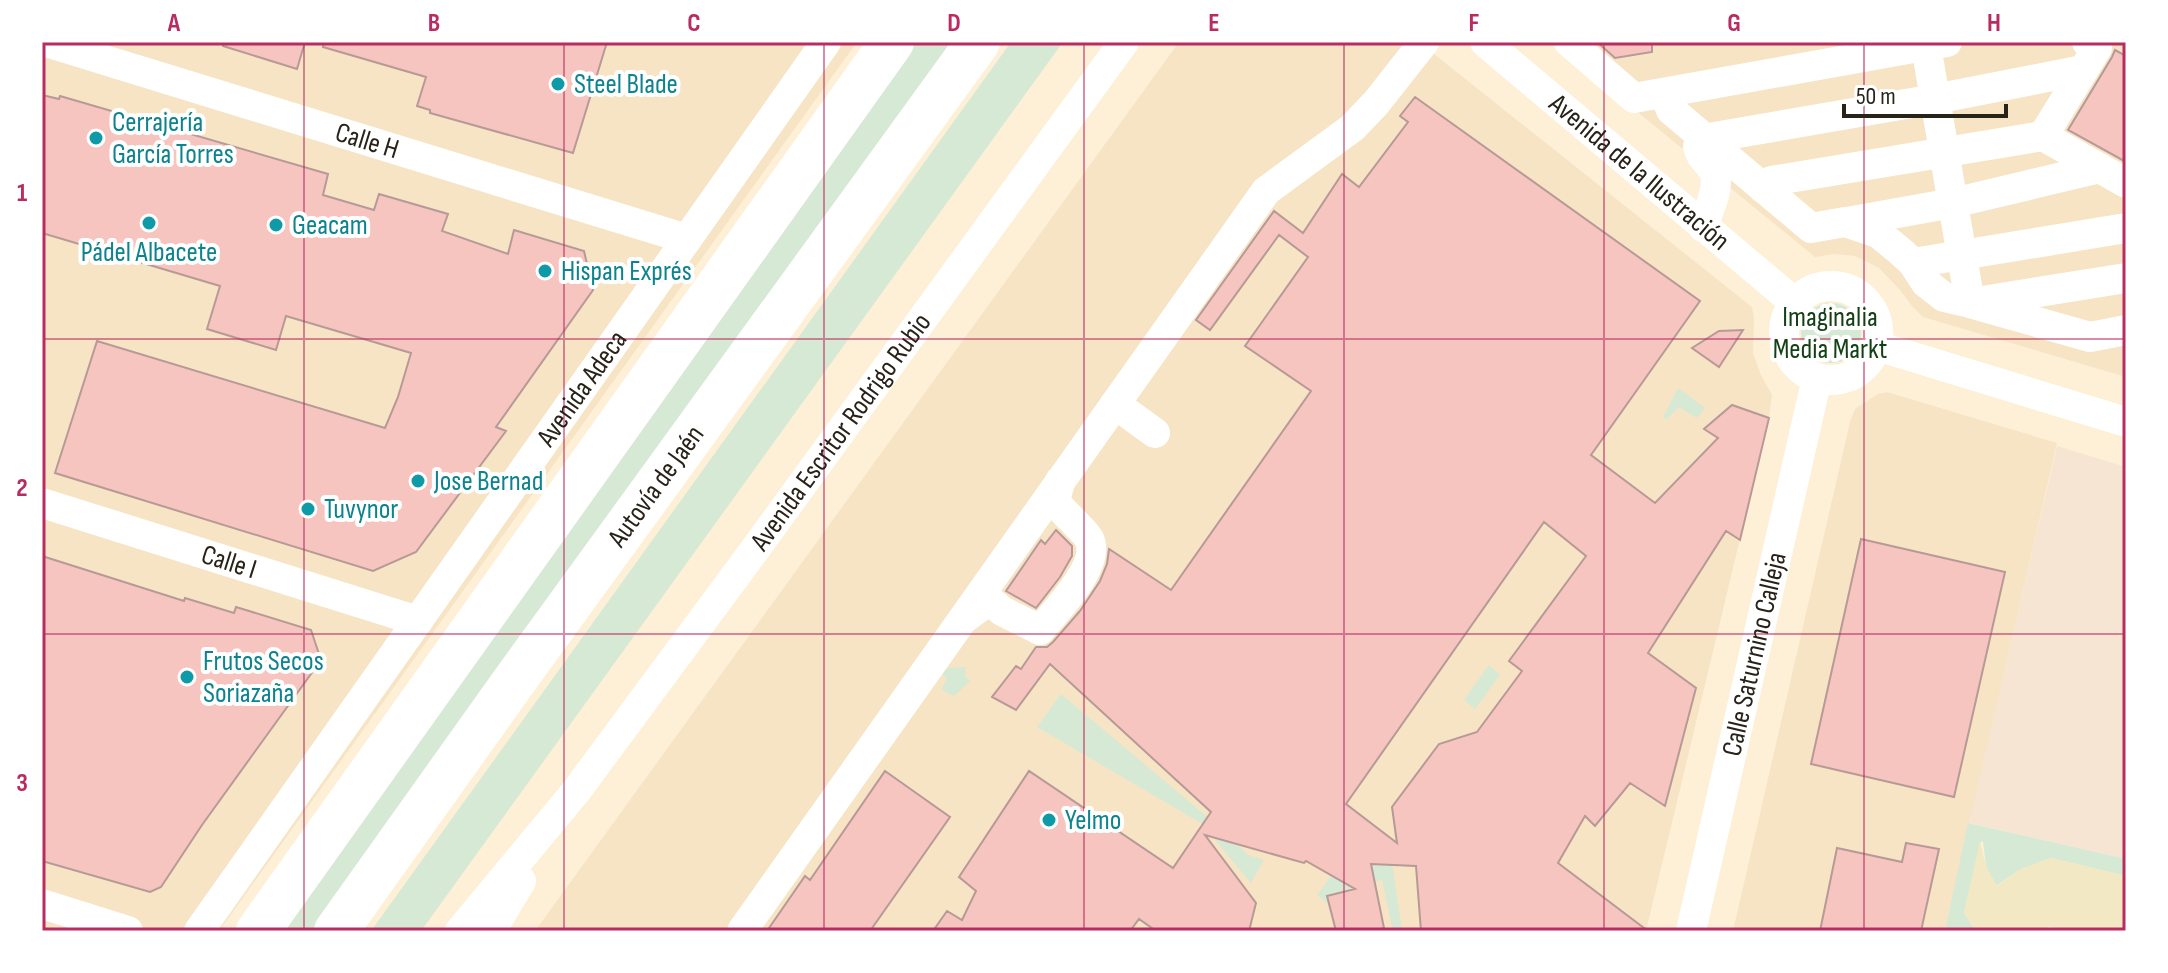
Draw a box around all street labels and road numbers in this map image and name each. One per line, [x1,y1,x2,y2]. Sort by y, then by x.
street label: Avenida de la Ilustración [1542,86,1736,257]
street label: Calle H [332,115,403,166]
street label: Avenida Escritor Rodrigo Rubio [743,307,938,558]
street label: Avenida Adeca [529,324,634,453]
street label: Autovía de Jaén [600,419,711,554]
street label: Calle I [197,538,261,586]
street label: Calle Saturnino Calleja [1715,549,1793,759]

